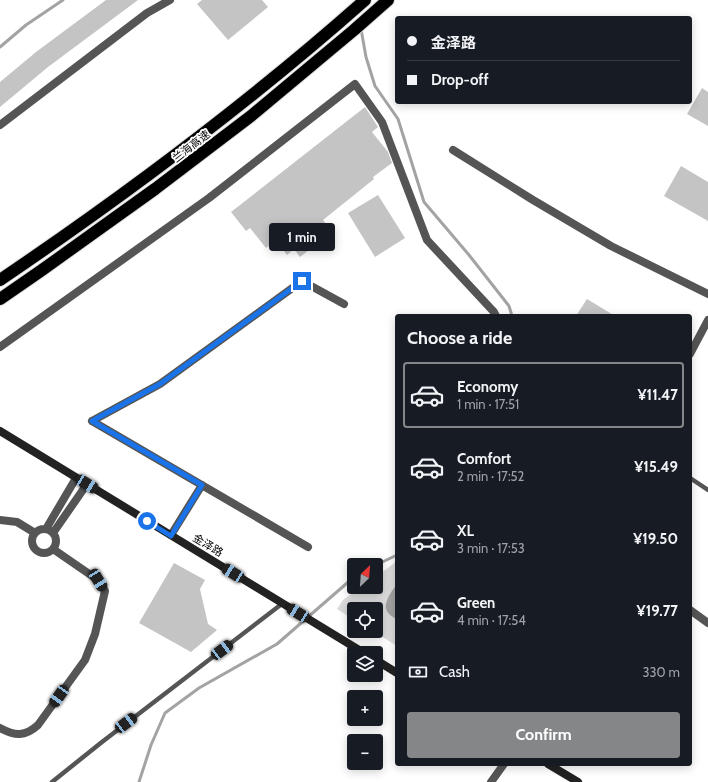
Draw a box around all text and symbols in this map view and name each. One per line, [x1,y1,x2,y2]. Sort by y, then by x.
text: 金泽路 [431,34,476,52]
text: Drop-off [431,71,489,89]
street label: 兰海高速 [169,127,213,165]
callout: 1 min [269,223,335,251]
text: 1 min [287,229,317,245]
route end [293,272,311,290]
text: Choose a ride [407,327,512,349]
icon: car [409,377,445,413]
text: Economy [457,378,518,396]
text: ¥11.47 [638,386,678,404]
text: 1 min · 17:51 [457,396,519,412]
icon: car [409,449,445,485]
text: Comfort [457,450,511,468]
text: ¥15.49 [634,458,678,476]
text: 2 min · 17:52 [457,468,524,484]
car [74,473,100,495]
route start [138,512,156,530]
icon: car [409,521,445,557]
text: XL [457,522,474,540]
text: ¥19.50 [633,530,678,548]
street label: 金泽路 [190,531,226,559]
text: 3 min · 17:53 [457,540,525,556]
north arrow [347,558,383,594]
map controls [347,558,383,770]
car [220,562,246,584]
car [87,567,109,593]
icon: car [409,593,445,629]
text: Green [457,594,495,612]
car [285,602,311,624]
button: locate [347,602,383,638]
text: ¥19.77 [637,602,678,620]
text: 4 min · 17:54 [457,612,526,628]
car [209,638,235,662]
button: layers [347,646,383,682]
icon: cash [407,661,429,683]
text: Cash [439,663,470,681]
text: 330 m [643,664,680,680]
car [47,683,71,709]
button: + [347,690,383,726]
car [113,711,139,735]
button: Confirm [407,712,680,758]
button: − [347,734,383,770]

